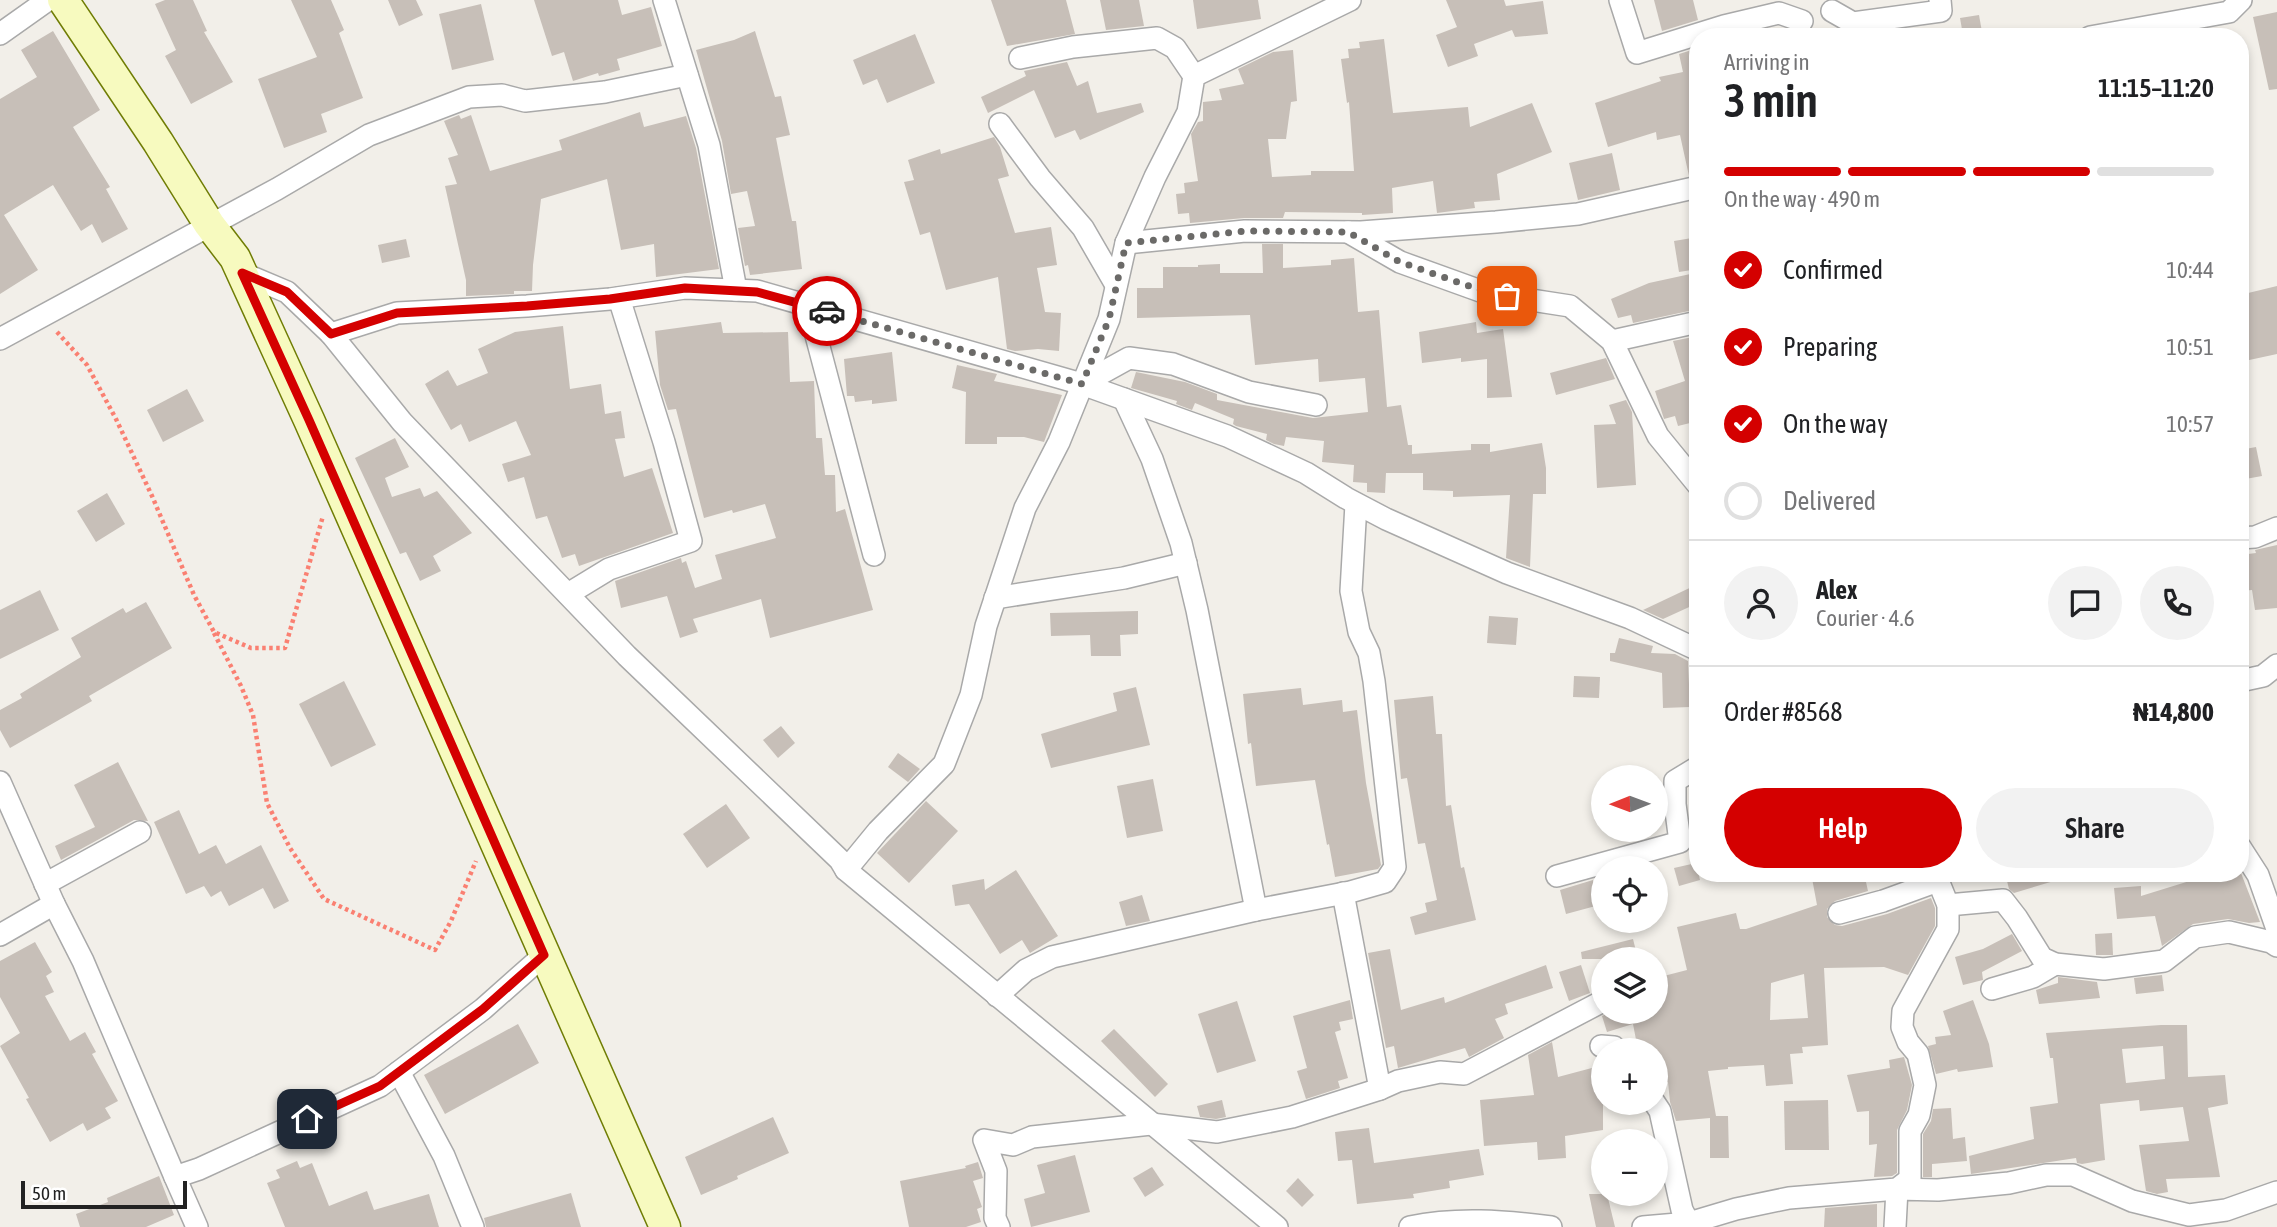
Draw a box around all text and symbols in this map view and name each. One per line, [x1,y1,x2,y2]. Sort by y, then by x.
text: Arriving in [1724,49,1810,75]
text: 11:15–11:20 [2098,73,2214,103]
text: 3 min [1724,74,1818,127]
text: On the way · 490 m [1724,186,1880,212]
icon: check [1724,251,1762,289]
text: Confirmed [1783,255,1883,285]
text: 10:44 [2166,257,2214,283]
pin [1477,266,1537,326]
courier [792,276,862,346]
icon: bag [1488,277,1526,315]
icon: car [808,292,846,330]
icon: check [1724,328,1762,366]
text: Preparing [1783,332,1877,362]
text: 10:51 [2166,334,2214,360]
icon: check [1724,405,1762,443]
text: On the way [1783,409,1888,439]
text: 10:57 [2166,411,2214,437]
text: Delivered [1783,486,1876,516]
button: person [1724,566,1798,640]
button: chat [2048,566,2122,640]
button: phone [2140,566,2214,640]
text: Alex [1816,575,1857,605]
text: Courier · 4.6 [1816,605,1915,631]
text: Order #8568 [1724,697,1843,727]
text: ₦14,800 [2133,697,2214,727]
north arrow [1591,765,1668,842]
map controls [1591,765,1668,1206]
button: Help [1724,788,1962,868]
button: Share [1976,788,2214,868]
button: locate [1591,856,1668,933]
button: layers [1591,947,1668,1024]
button: + [1591,1038,1668,1115]
pin [277,1089,337,1149]
icon: home [288,1100,326,1138]
button: − [1591,1129,1668,1206]
scale bar [21,1178,187,1210]
text: 50 m [32,1182,66,1204]

